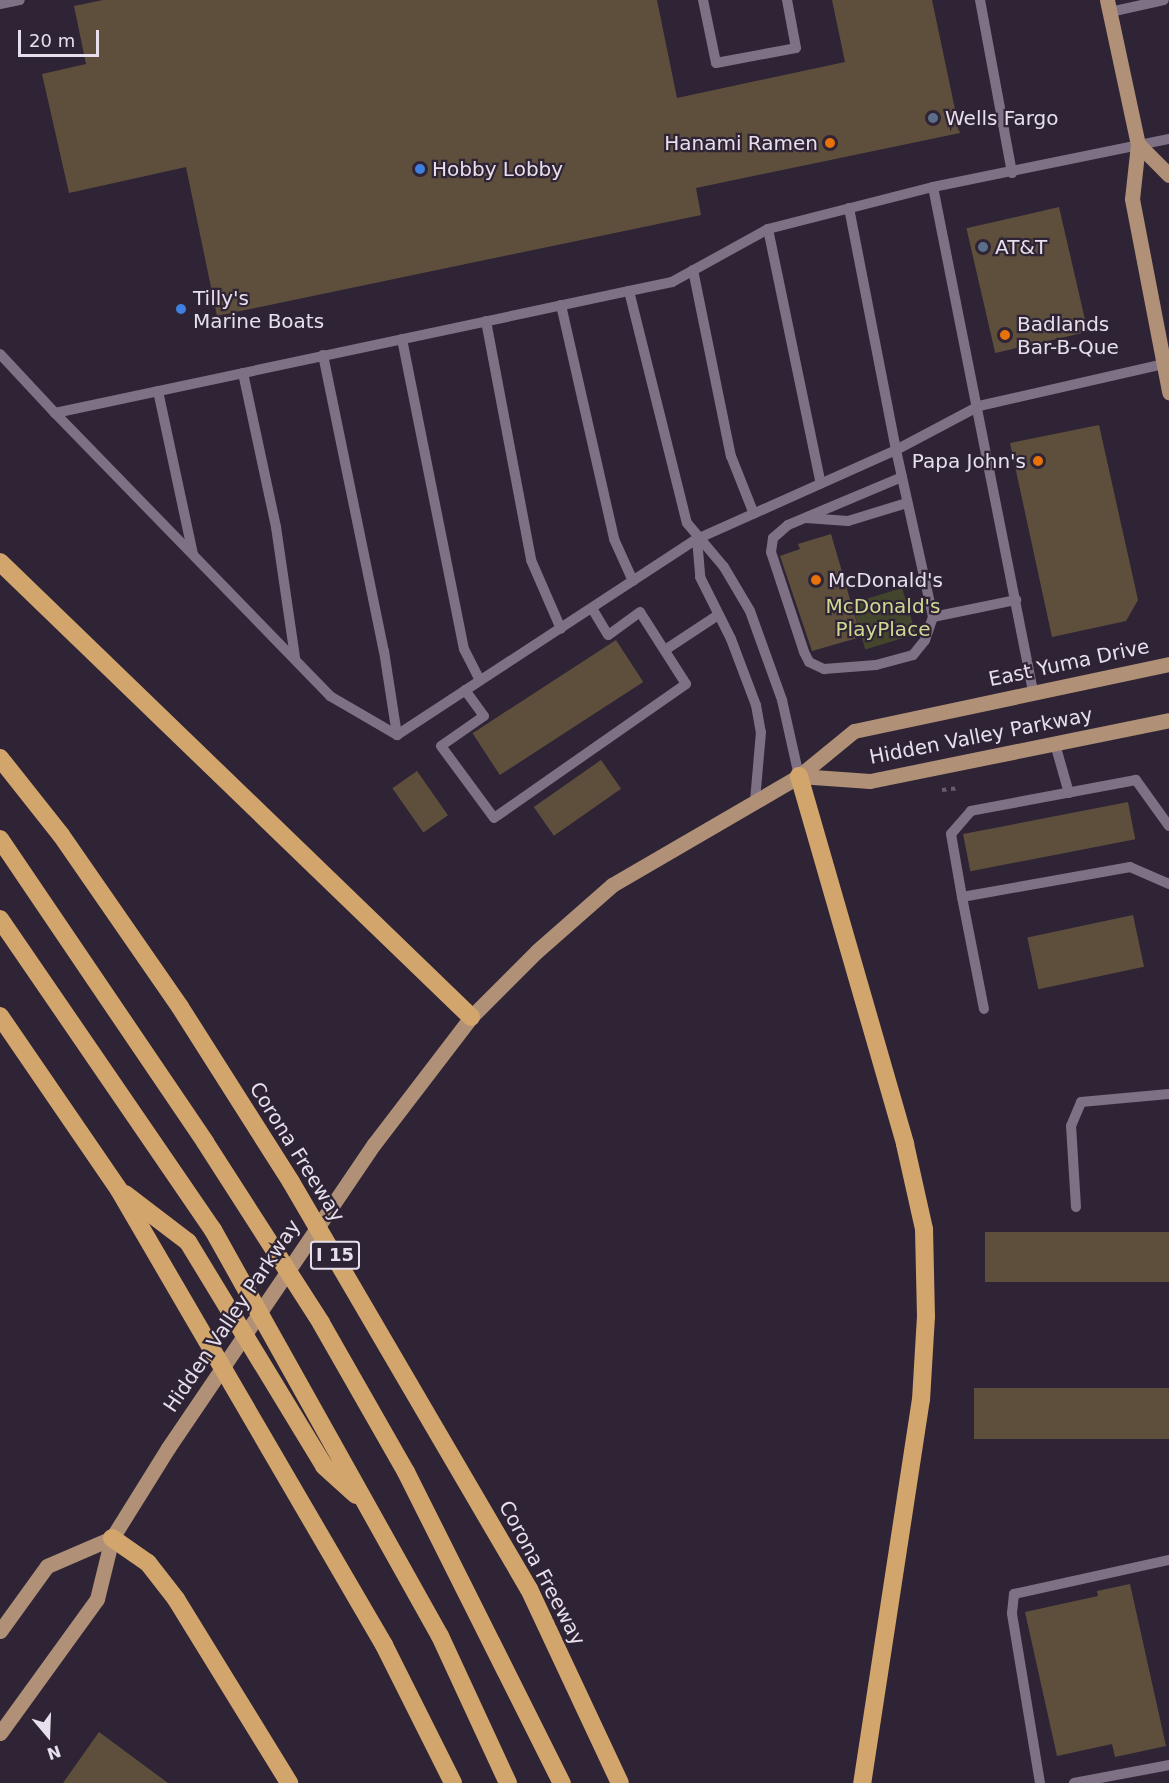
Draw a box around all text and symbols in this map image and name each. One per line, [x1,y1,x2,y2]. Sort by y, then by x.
scale bar [21,18,102,56]
text: 20 m [29,30,75,51]
place label: Wells Fargo [945,106,1059,130]
marker: Wells Fargo [926,111,940,125]
place label: Hanami Ramen [664,131,818,155]
marker: Hanami Ramen [823,136,837,150]
place label: Hobby Lobby [432,157,563,181]
marker: Hobby Lobby [413,162,427,176]
place label: AT&T [995,235,1047,259]
marker: AT&T [976,240,990,254]
place label: Tilly's Marine Boats [193,286,324,333]
marker: Tilly's Marine Boats [174,302,188,316]
place label: Badlands Bar-B-Que [1017,312,1119,359]
marker: Badlands Bar-B-Que [998,328,1012,342]
place label: Papa John's [912,449,1026,473]
marker: Papa John's [1031,454,1045,468]
place label: McDonald's [828,568,943,592]
marker: McDonald's [809,573,823,587]
park label: McDonald's PlayPlace [826,595,940,642]
street label: East Yuma Drive [987,634,1151,692]
street label: Hidden Valley Parkway [867,703,1095,769]
street label: Corona Freeway [244,1078,350,1226]
street label: Hidden Valley Parkway [159,1215,305,1417]
road number: I 15 [310,1240,360,1270]
street label: Corona Freeway [494,1497,590,1649]
north arrow [18,1705,78,1765]
text: N [45,1741,63,1764]

